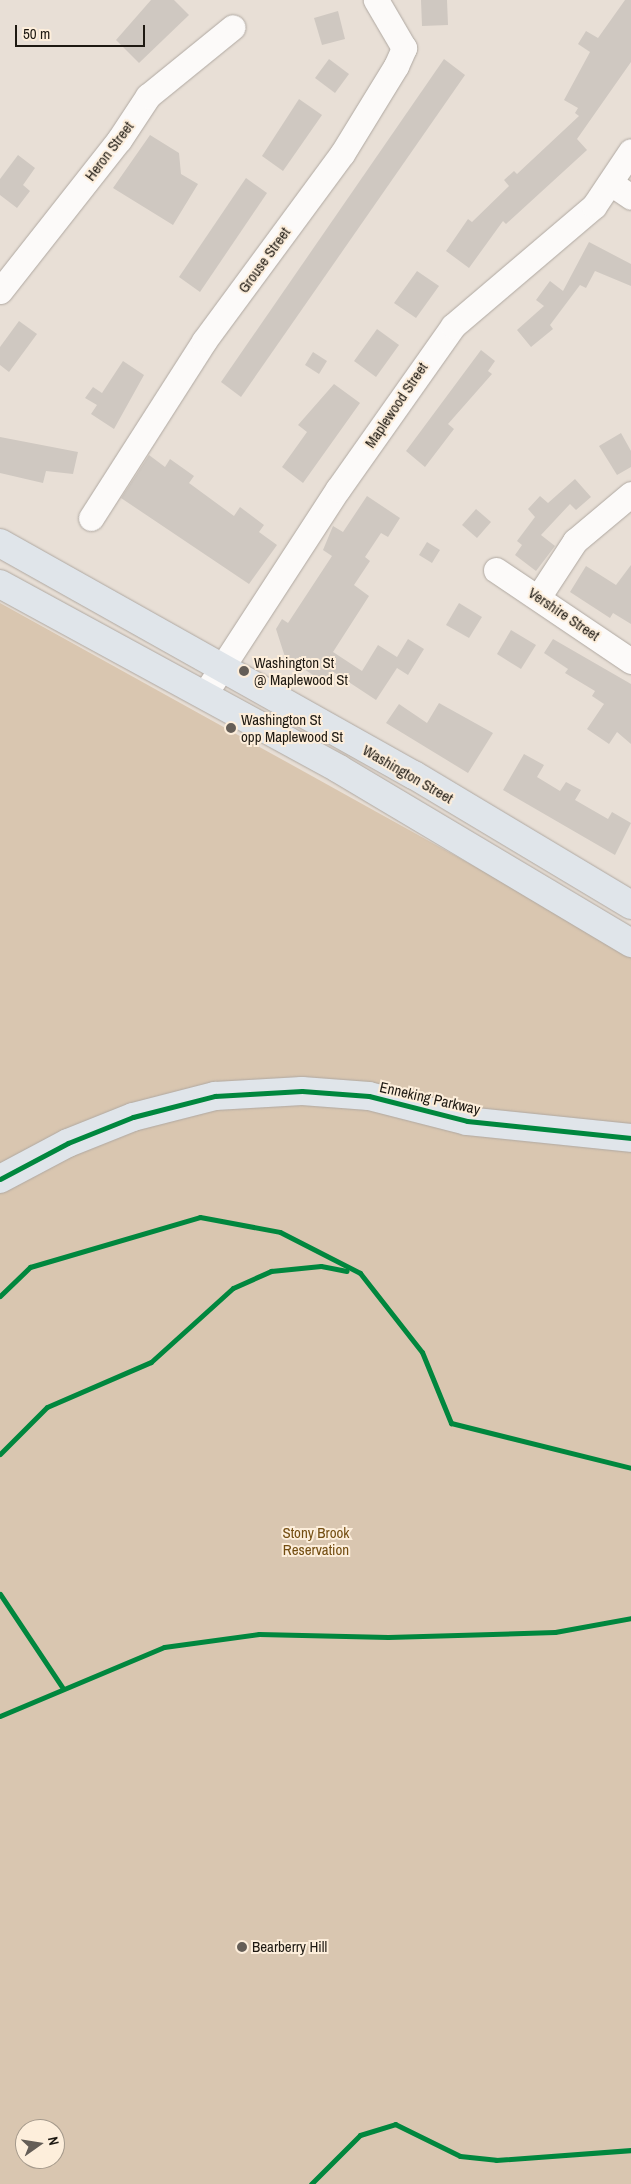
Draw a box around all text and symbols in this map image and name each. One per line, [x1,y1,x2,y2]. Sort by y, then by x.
scale bar [18,15,148,47]
text: 50 m [23,23,50,44]
street label: Heron Street [81,118,137,184]
street label: Grouse Street [234,224,294,296]
street label: Maplewood Street [361,359,431,451]
street label: Vershire Street [525,584,603,644]
place label: Washington St @ Maplewood St [254,653,348,688]
marker: Washington St @ Maplewood St [238,665,250,677]
place label: Washington St opp Maplewood St [241,710,343,745]
marker: Washington St opp Maplewood St [225,722,237,734]
street label: Washington Street [360,741,456,807]
street label: Enneking Parkway [378,1078,482,1118]
park label: Stony Brook Reservation [282,1523,350,1558]
place label: Bearberry Hill [252,1938,327,1956]
marker: Bearberry Hill [236,1941,248,1953]
north arrow [15,2119,65,2169]
text: N [44,2135,63,2147]

